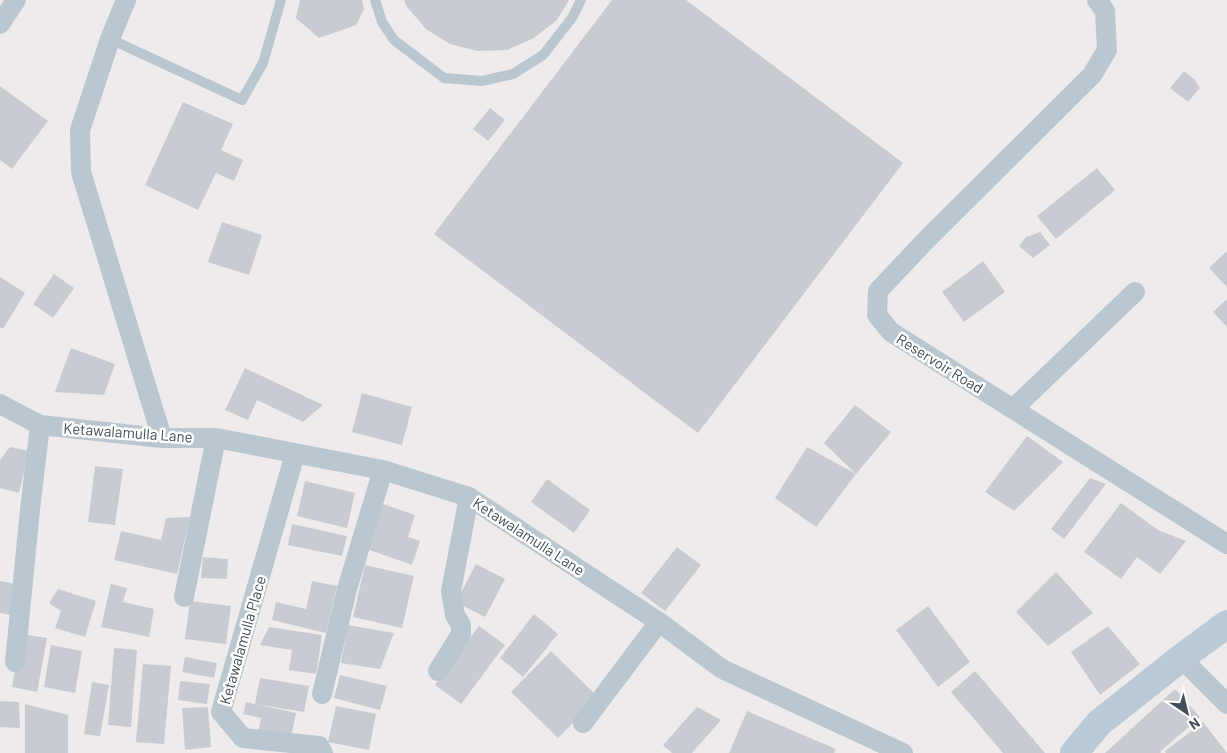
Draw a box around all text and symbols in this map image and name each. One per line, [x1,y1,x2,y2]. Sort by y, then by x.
street label: Reservoir Road [893,329,987,397]
street label: Ketawalamulla Lane [63,419,193,445]
street label: Ketawalamulla Lane [470,493,588,579]
street label: Ketawalamulla Place [215,574,269,706]
north arrow [1162,688,1212,738]
text: N [1186,714,1203,734]

